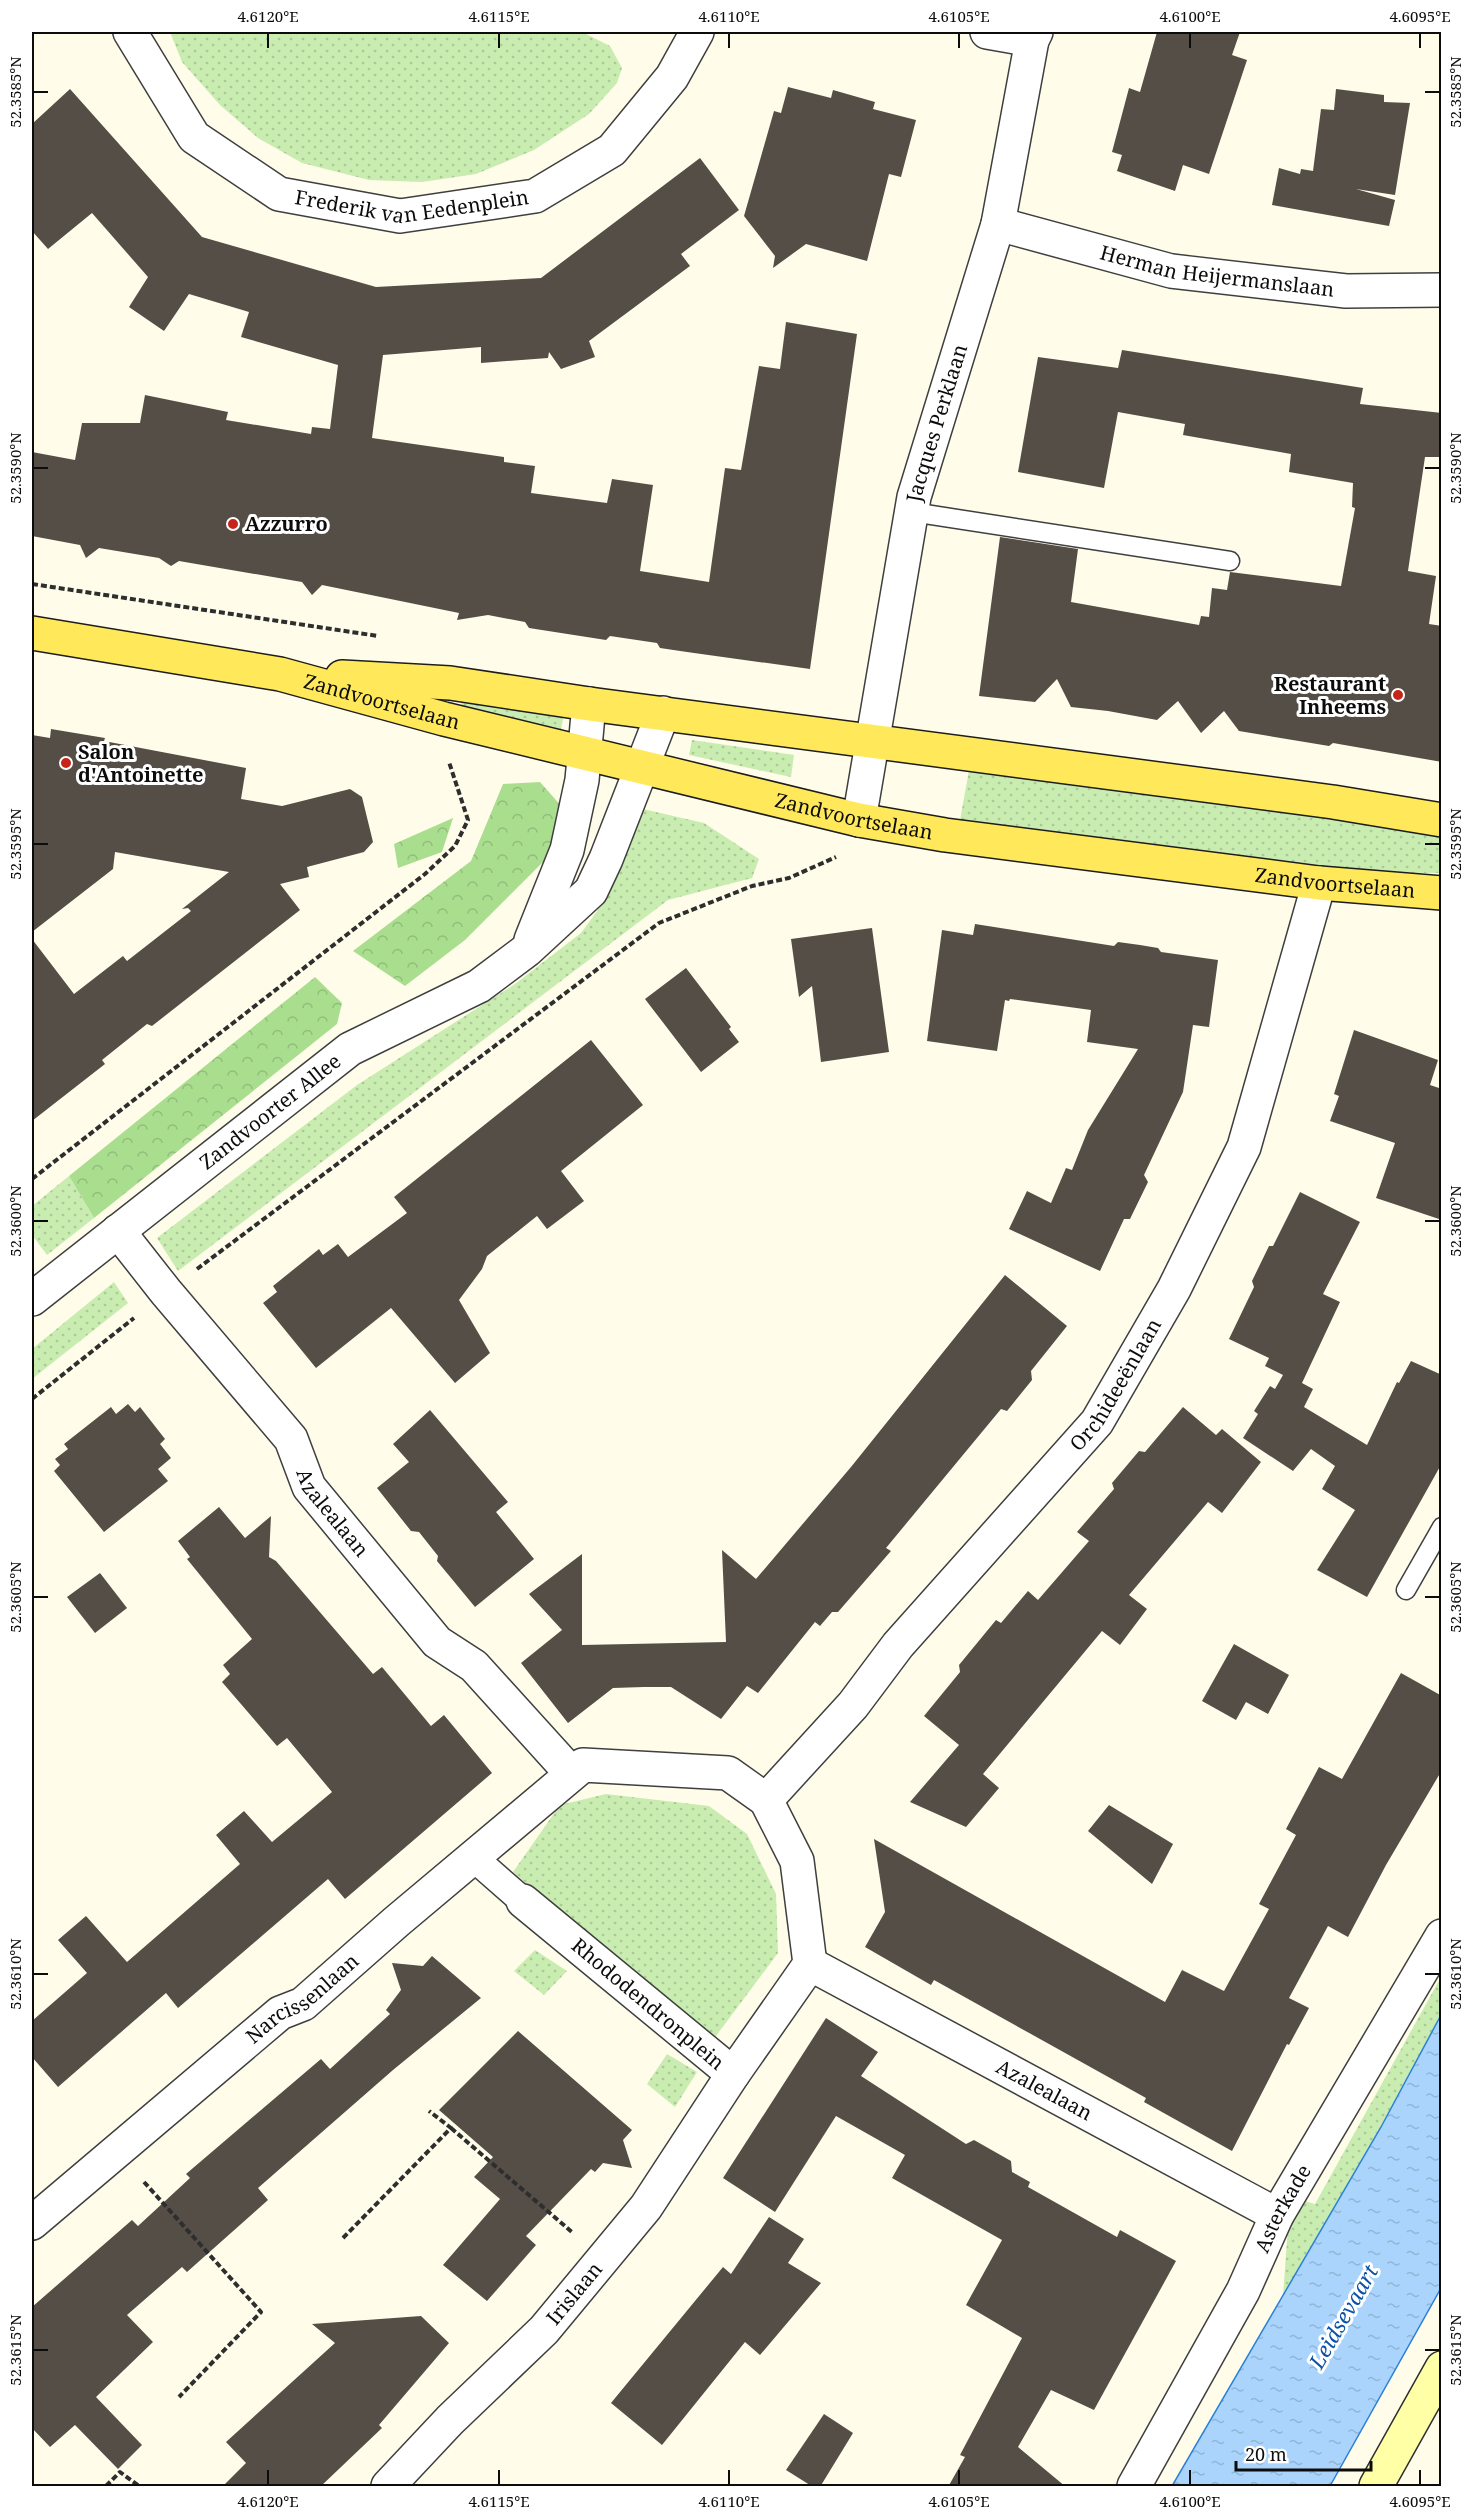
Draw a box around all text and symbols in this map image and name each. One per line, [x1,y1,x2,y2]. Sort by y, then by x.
text: 4.6120°E [237,6,299,26]
text: 4.6115°E [468,6,530,26]
text: 4.6110°E [698,6,760,26]
text: 4.6105°E [928,6,990,26]
text: 4.6100°E [1159,6,1221,26]
text: 4.6095°E [1389,6,1451,26]
text: 52.3585°N [5,56,25,128]
text: 52.3585°N [1445,56,1465,128]
street label: Frederik van Eedenplein [293,183,530,230]
street label: Herman Heijermanslaan [1097,238,1336,303]
street label: Jacques Perklaan [899,341,973,505]
text: 52.3590°N [5,432,25,504]
text: 52.3590°N [1445,432,1465,504]
place label: Azzurro [245,510,328,537]
marker: Azzurro [226,517,240,531]
street label: Zandvoortselaan [301,667,463,735]
place label: Restaurant Inheems [1274,670,1386,720]
marker: Restaurant Inheems [1391,688,1405,702]
place label: Salon d'Antoinette [78,738,203,788]
marker: Salon d'Antoinette [59,756,73,770]
street label: Zandvoortselaan [772,786,935,846]
text: 52.3595°N [5,808,25,880]
text: 52.3595°N [1445,808,1465,880]
street label: Zandvoortselaan [1254,861,1416,904]
street label: Zandvoorter Allee [194,1047,346,1175]
text: 52.3600°N [5,1185,25,1257]
text: 52.3600°N [1445,1185,1465,1257]
street label: Orchideeënlaan [1063,1313,1167,1457]
street label: Azalealaan [290,1465,375,1562]
text: 52.3605°N [5,1561,25,1633]
text: 52.3605°N [1445,1561,1465,1633]
street label: Rhododendronplein [566,1932,730,2076]
text: 52.3610°N [5,1938,25,2010]
text: 52.3610°N [1445,1938,1465,2010]
street label: Narcissenlaan [240,1947,364,2049]
street label: Azalealaan [992,2053,1097,2126]
street label: Asterkade [1248,2159,1317,2257]
street label: Irislaan [540,2256,608,2330]
water label: Leidsevaart [1302,2259,1384,2374]
text: 52.3615°N [5,2314,25,2386]
text: 52.3615°N [1445,2314,1465,2386]
scale bar [1236,2434,1371,2472]
text: 20 m [1245,2442,1287,2466]
text: 4.6120°E [237,2491,299,2511]
text: 4.6115°E [468,2491,530,2511]
text: 4.6110°E [698,2491,760,2511]
text: 4.6105°E [928,2491,990,2511]
text: 4.6100°E [1159,2491,1221,2511]
text: 4.6095°E [1389,2491,1451,2511]

